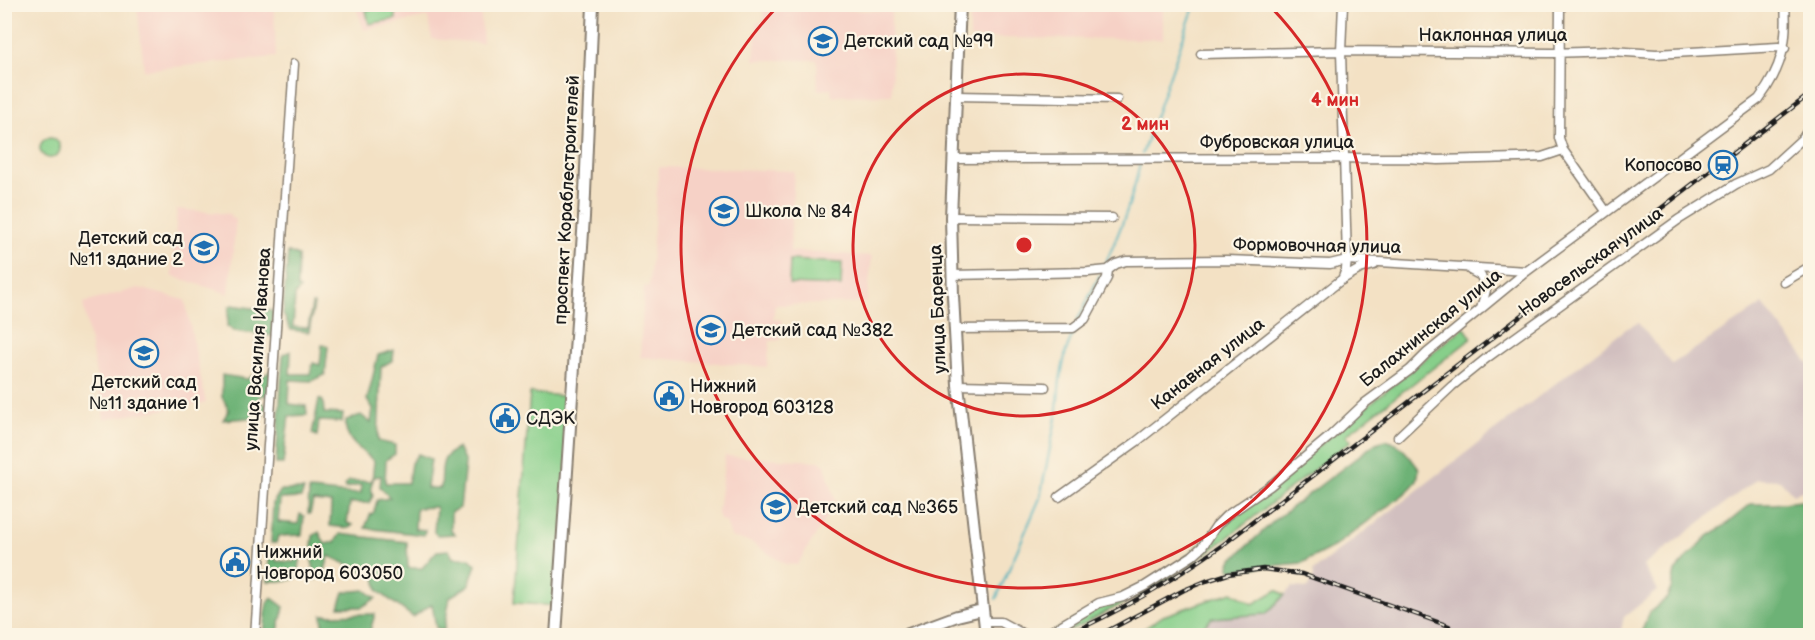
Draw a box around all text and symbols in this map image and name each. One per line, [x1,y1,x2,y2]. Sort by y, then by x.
school or university icon: Детский сад №99 [807,25,839,57]
street label: Наклонная улица [1419,25,1568,46]
place label: Детский сад №99 [844,31,994,52]
street label: проспект Кораблестроителей [550,75,584,325]
text: 4 мин [1311,90,1359,111]
text: 2 мин [1121,114,1169,135]
street label: Фубровская улица [1200,132,1355,153]
station icon: Копосово [1707,149,1739,181]
place label: Копосово [1624,155,1702,176]
school or university icon: Школа № 84 [708,195,740,227]
place label: Школа № 84 [745,201,852,222]
street label: Новосельская улица [1515,202,1667,321]
place label: Детский сад №11 здание 2 [69,228,183,270]
school or university icon: Детский сад №11 здание 2 [188,232,220,264]
street label: Формовочная улица [1233,234,1402,258]
centre of rings [1014,235,1034,255]
street label: улица Баренца [925,244,951,374]
street label: улица Василия Иванова [240,246,276,451]
street label: Балахнинская улица [1356,264,1506,392]
street label: Канавная улица [1147,313,1269,415]
school or university icon: Детский сад №382 [695,314,727,346]
place label: Детский сад №382 [732,320,894,341]
school or university icon: Детский сад №11 здание 1 [128,337,160,369]
place label: Детский сад №11 здание 1 [89,372,199,414]
place label: Нижний Новгород 603128 [690,376,834,418]
public building icon: Нижний Новгород 603128 [653,380,685,412]
public building icon: СДЭК [489,402,521,434]
place label: СДЭК [526,408,575,429]
school or university icon: Детский сад №365 [760,491,792,523]
place label: Детский сад №365 [797,497,958,518]
place label: Нижний Новгород 603050 [256,542,403,584]
public building icon: Нижний Новгород 603050 [219,546,251,578]

